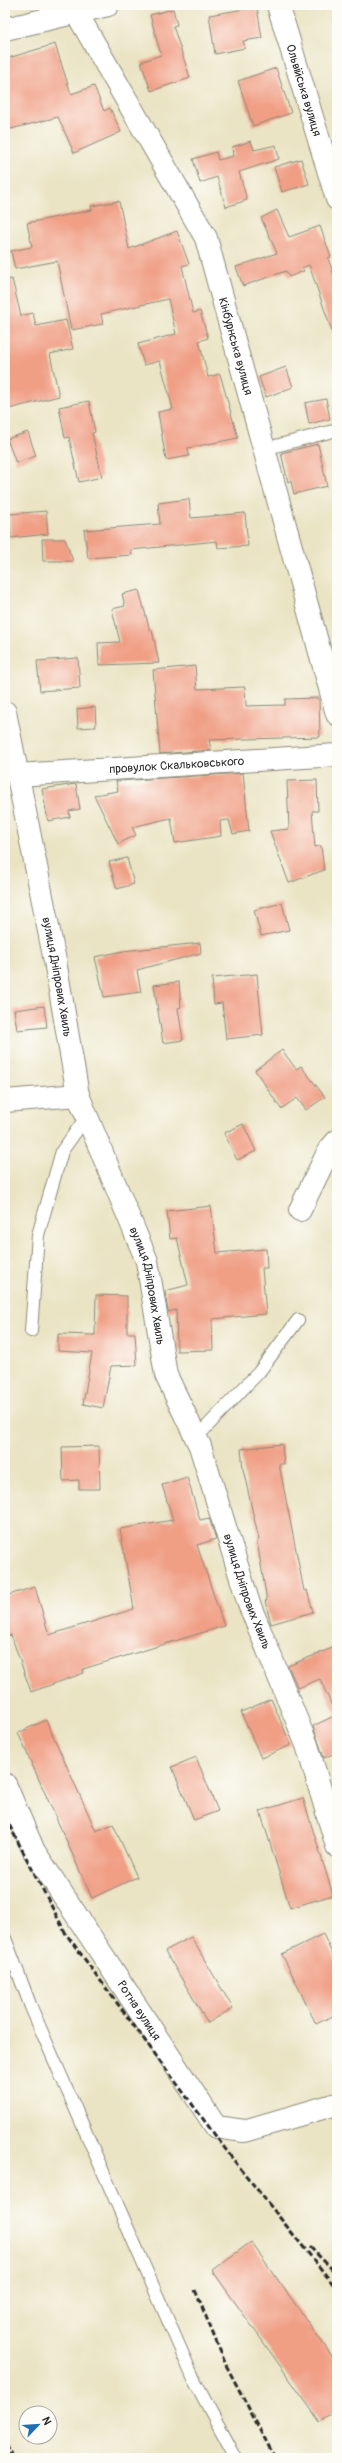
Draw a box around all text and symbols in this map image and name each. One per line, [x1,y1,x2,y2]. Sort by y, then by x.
street label: Ольвійська вулиця [283,42,325,138]
street label: Кінбурнська вулиця [215,296,256,397]
street label: провулок Скальковського [109,753,245,777]
street label: вулиця Дніпрових Хвиль [39,916,75,1038]
street label: вулиця Дніпрових Хвиль [126,1224,168,1346]
street label: вулиця Дніпрових Хвиль [220,1532,274,1652]
street label: Ротна вулиця [114,1978,164,2043]
north arrow [18,2405,58,2445]
text: N [39,2415,54,2428]

